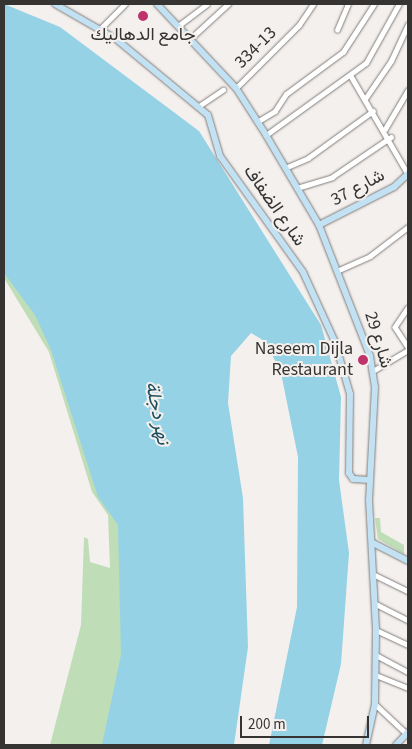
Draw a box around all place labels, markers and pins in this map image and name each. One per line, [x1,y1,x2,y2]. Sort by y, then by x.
marker: جامع الدهاليك [137,10,149,22]
place label: جامع الدهاليك [90,24,196,46]
place label: Naseem Dijla Restaurant [255,339,353,382]
marker: Naseem Dijla Restaurant [357,354,369,366]

